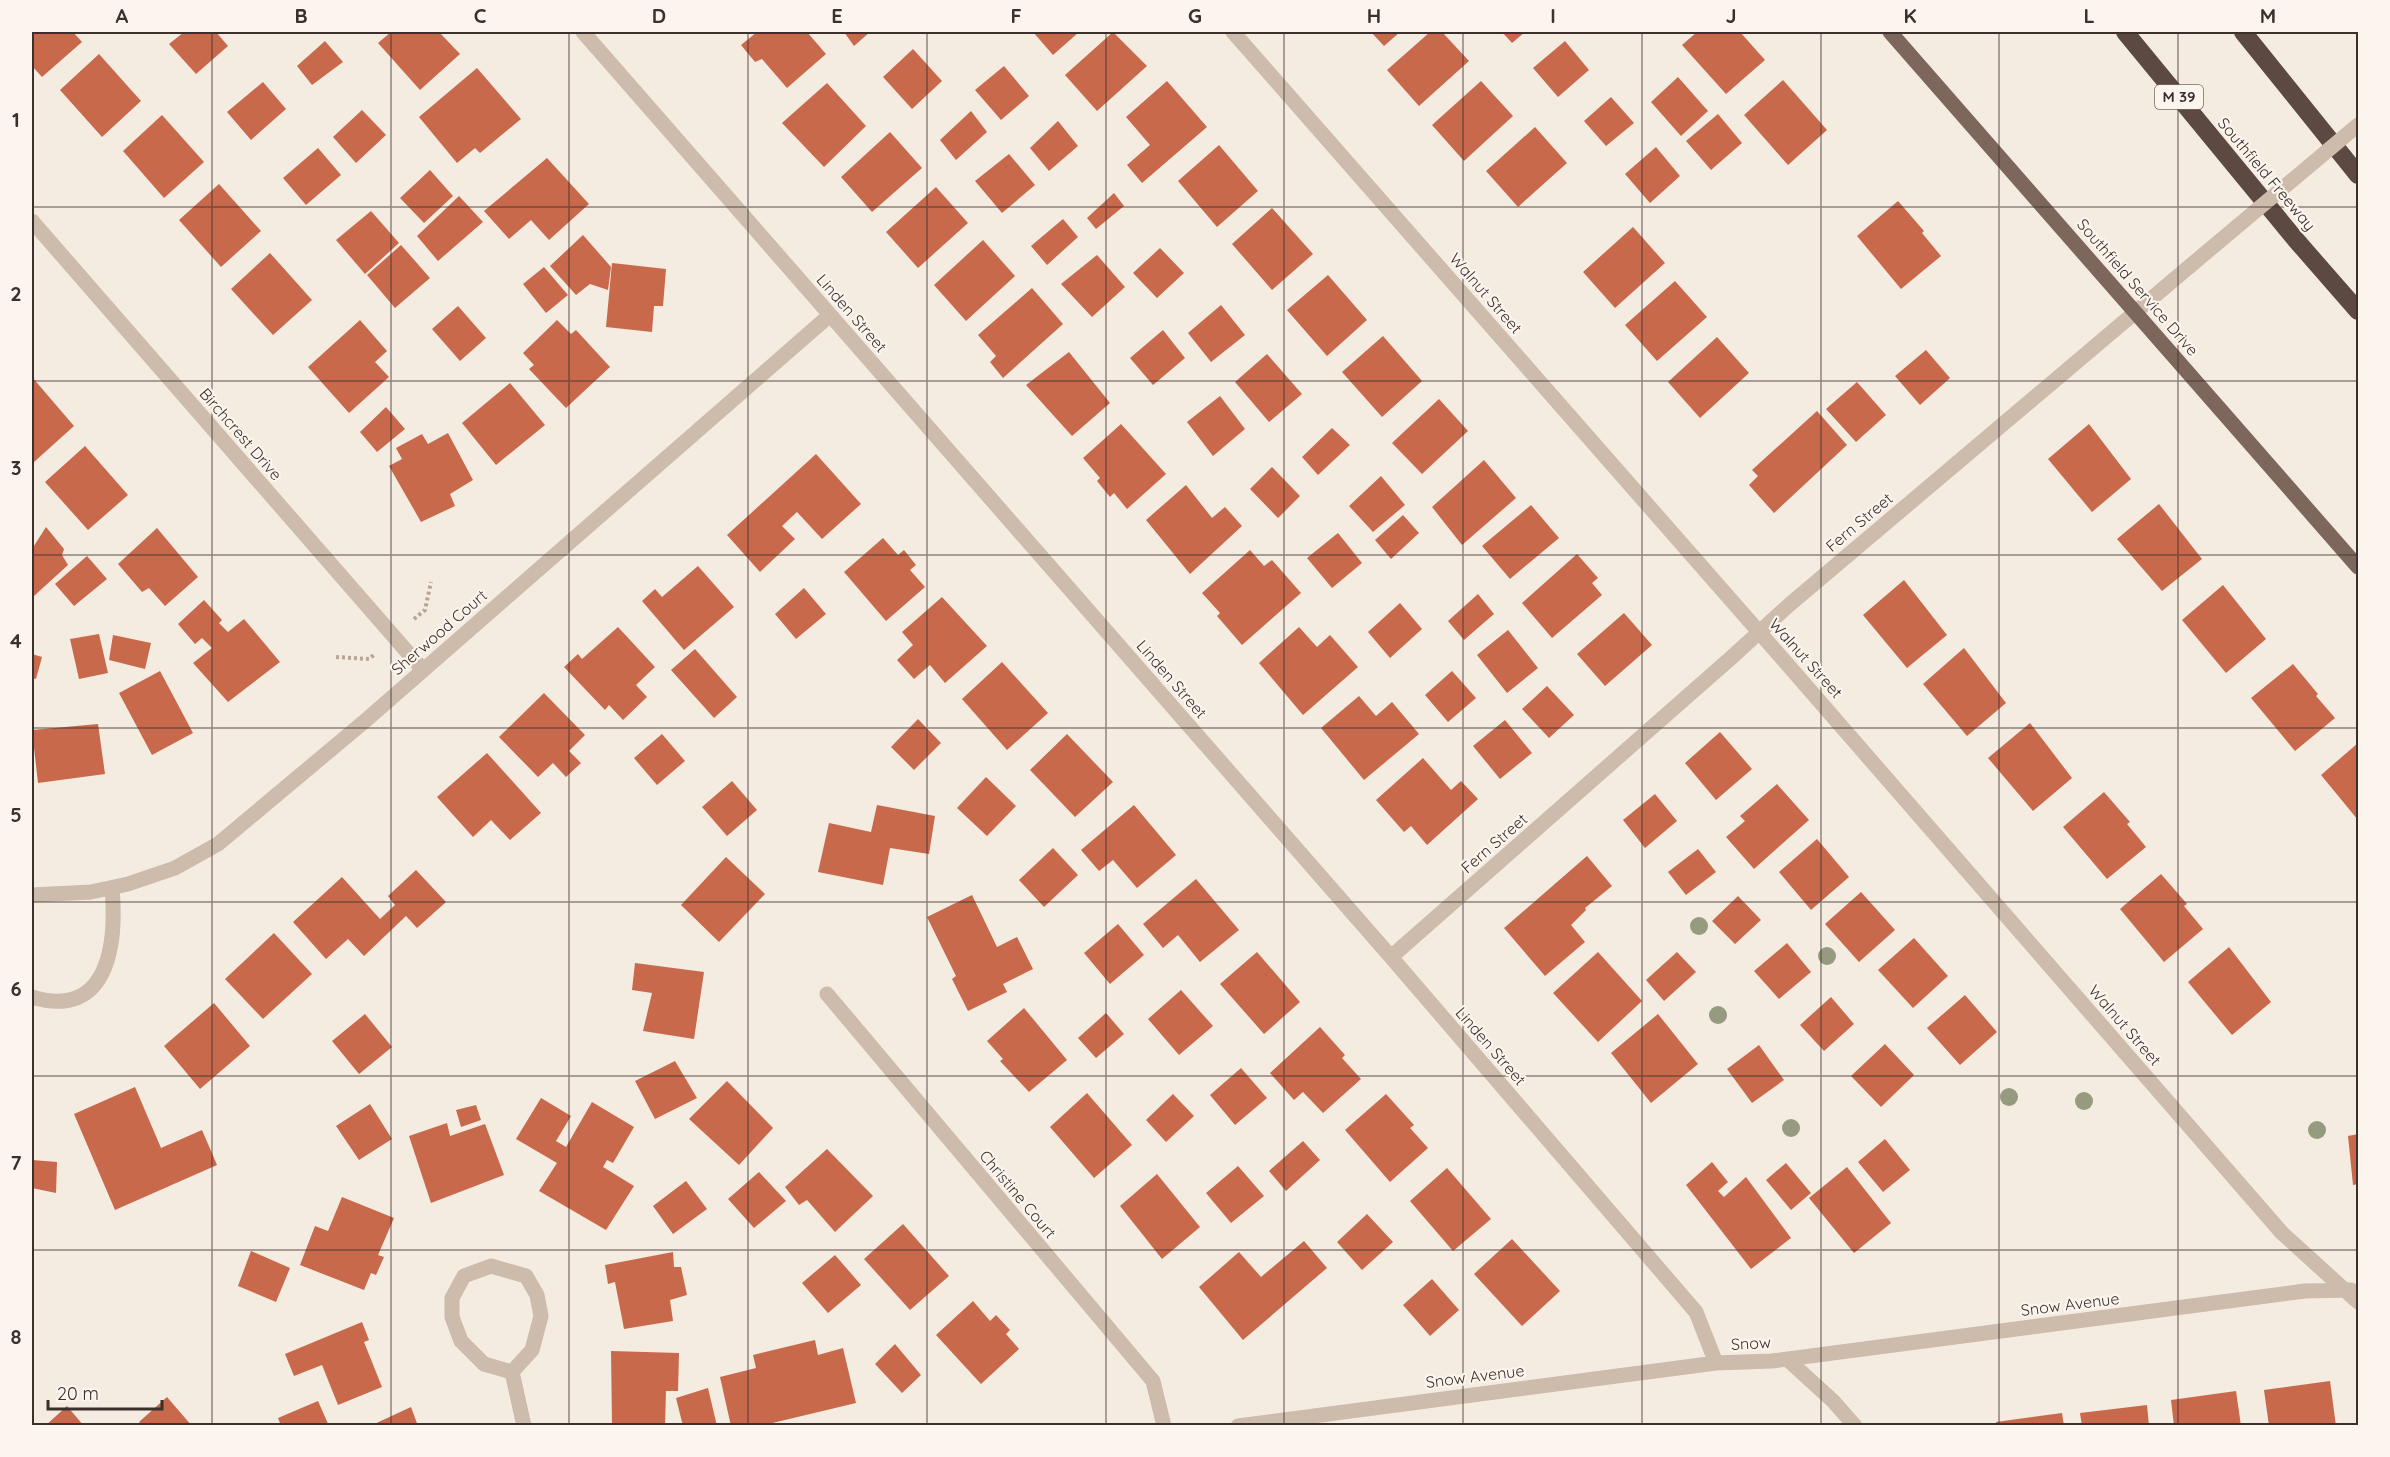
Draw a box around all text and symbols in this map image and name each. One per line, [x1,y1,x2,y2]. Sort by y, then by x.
text: A [116,3,129,28]
text: B [294,3,308,28]
text: C [474,3,487,28]
text: D [652,3,666,28]
text: E [831,3,843,28]
text: F [1010,3,1022,28]
text: G [1188,3,1202,28]
text: H [1367,3,1381,28]
text: I [1550,3,1556,28]
text: J [1725,3,1737,28]
text: K [1903,3,1917,28]
text: L [2083,3,2095,28]
text: M [2260,3,2276,28]
road number: M 39 [2155,85,2203,109]
text: 1 [12,107,20,132]
street label: Southfield Freeway [2214,113,2320,235]
street label: Southfield Service Drive [2073,214,2203,360]
street label: Walnut Street [1445,248,1527,338]
street label: Linden Street [813,270,891,356]
text: 2 [10,281,22,306]
street label: Birchcrest Drive [195,384,287,484]
text: 3 [11,455,21,480]
street label: Fern Street [1821,488,1897,556]
street label: Sherwood Court [387,585,491,679]
street label: Walnut Street [1765,614,1847,702]
text: 4 [10,628,22,653]
street label: Linden Street [1133,636,1211,722]
text: 5 [10,802,22,827]
street label: Fern Street [1457,809,1531,877]
text: 6 [10,976,22,1001]
street label: Walnut Street [2084,980,2166,1070]
street label: Linden Street [1452,1003,1530,1089]
street label: Christine Court [975,1146,1061,1242]
text: 7 [11,1150,22,1175]
street label: Snow Avenue [2020,1288,2120,1320]
text: 8 [11,1324,22,1349]
street label: Snow [1731,1332,1771,1354]
street label: Snow Avenue [1425,1360,1525,1392]
scale bar [48,1373,162,1411]
text: 20 m [57,1382,99,1405]

